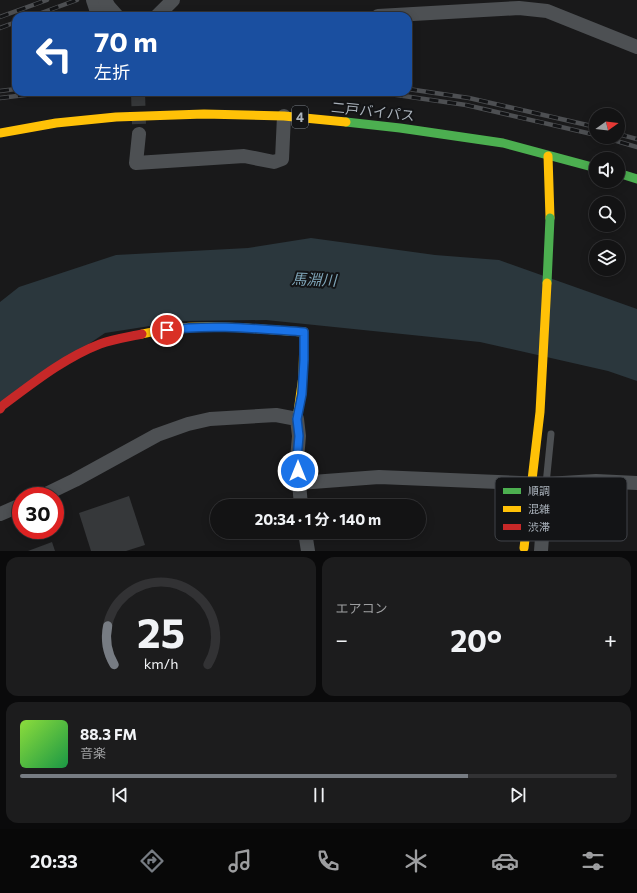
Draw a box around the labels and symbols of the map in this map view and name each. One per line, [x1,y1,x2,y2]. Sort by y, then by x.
street label: 二戸バイパス [330,98,416,124]
road number: 4 [292,106,308,128]
north arrow [589,108,625,144]
water label: 馬淵川 [291,269,339,289]
pin [150,313,184,347]
position arrow [277,450,319,492]
legend [495,477,627,541]
text: 順調 [528,484,550,497]
speed limit sign: 30 [12,487,64,539]
text: 混雑 [528,502,550,515]
text: 渋滞 [528,520,550,533]

